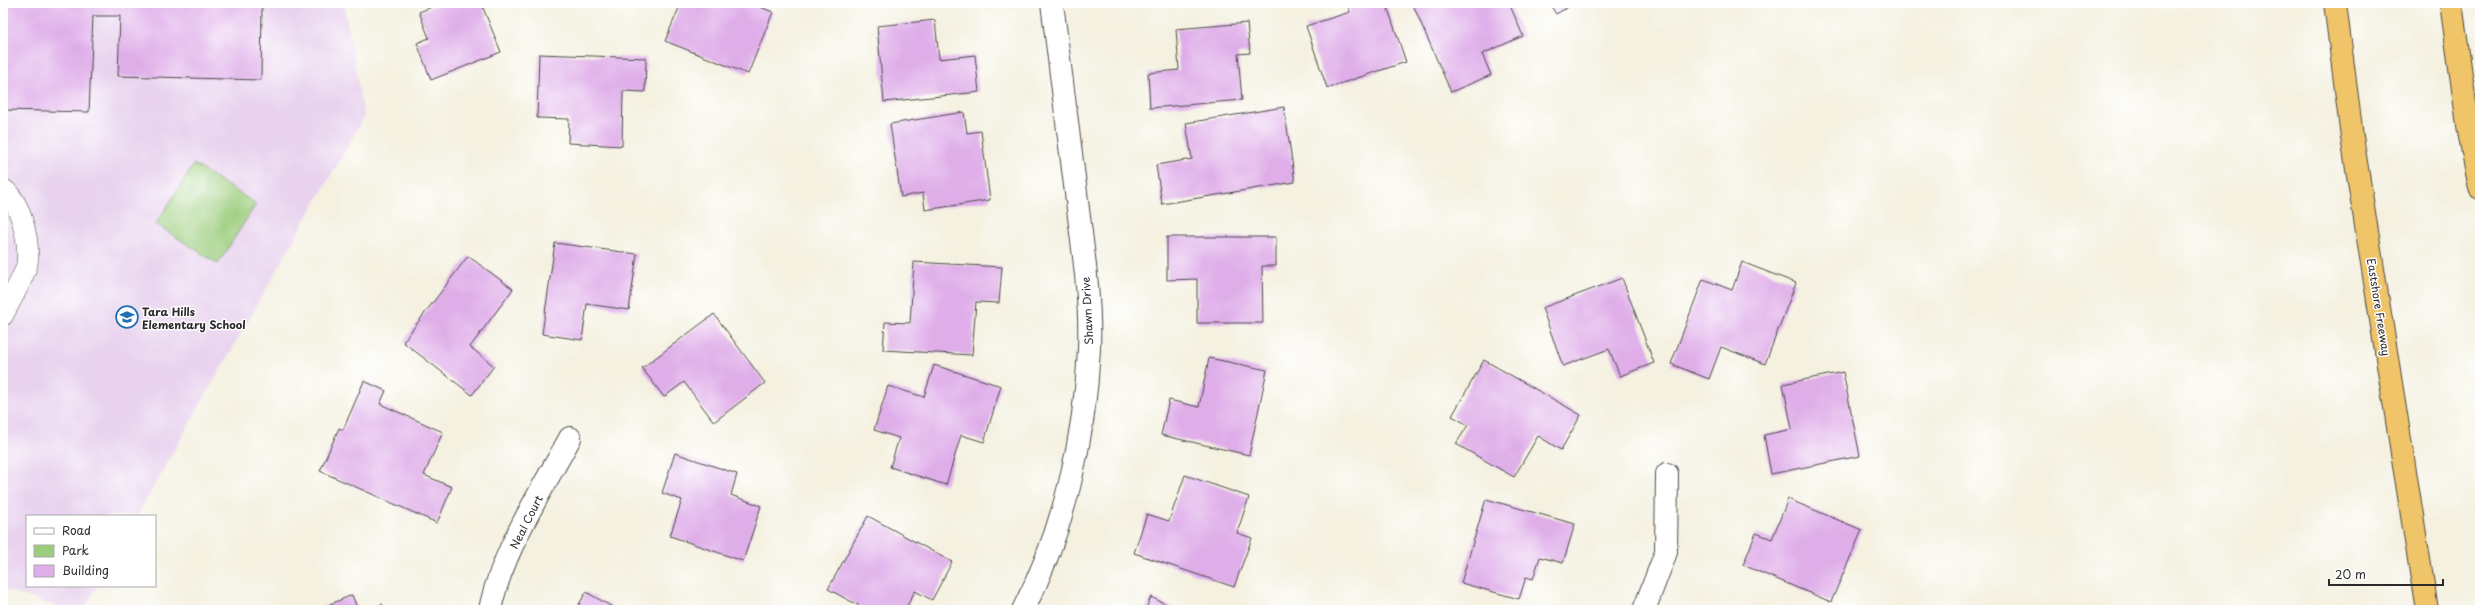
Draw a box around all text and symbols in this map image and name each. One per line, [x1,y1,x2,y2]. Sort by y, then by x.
street label: Eastshore Freeway [2363,257,2395,357]
street label: Shawn Drive [1077,276,1097,345]
place label: Tara Hills Elementary School [142,303,246,333]
school or university icon: Tara Hills Elementary School [114,304,140,330]
street label: Neal Court [505,492,547,552]
legend [26,515,156,587]
text: Road [62,521,91,539]
text: Park [62,541,89,559]
text: Building [62,561,109,579]
scale bar [2329,561,2443,587]
text: 20 m [2335,565,2366,583]

